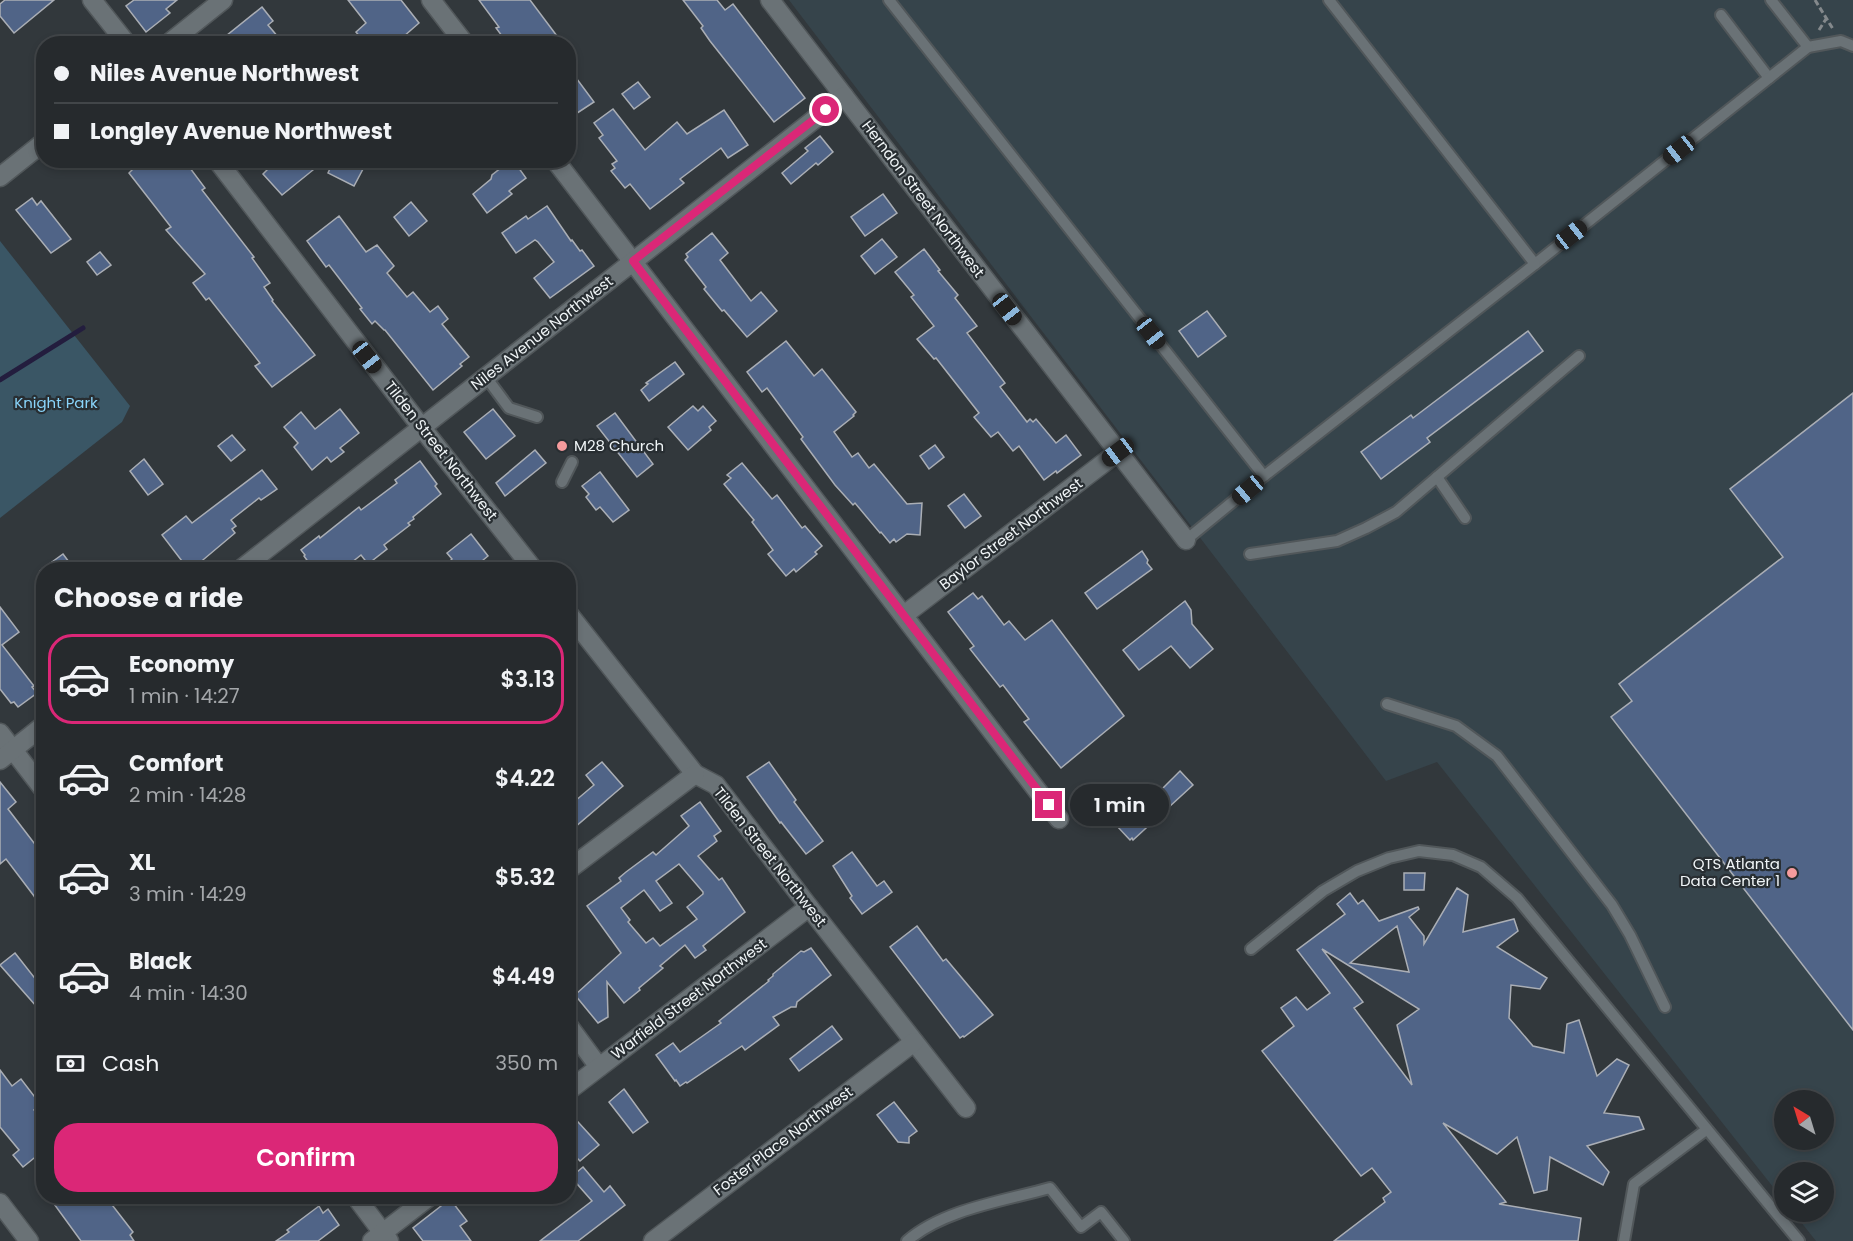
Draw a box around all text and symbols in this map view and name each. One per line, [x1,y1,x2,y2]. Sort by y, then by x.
text: Niles Avenue Northwest [90,58,359,89]
route start [812,96,839,123]
text: Longley Avenue Northwest [90,116,392,147]
street label: Herndon Street Northwest [857,116,990,282]
car [1659,132,1699,168]
car [1551,217,1591,253]
street label: Niles Avenue Northwest [466,270,617,395]
car [989,289,1025,329]
car [1133,313,1169,353]
car [349,337,385,377]
street label: Tilden Street Northwest [380,376,503,525]
park label: Knight Park [14,392,98,413]
car [1098,434,1138,470]
place label: M28 Church [574,435,664,456]
marker: M28 Church [555,439,569,453]
car [1228,472,1268,508]
street label: Baylor Street Northwest [935,473,1087,594]
text: Choose a ride [54,579,243,616]
text: Economy [129,649,234,680]
icon: car [57,652,111,706]
text: $3.13 [501,664,555,695]
text: 1 min · 14:27 [129,682,240,710]
text: Comfort [129,748,223,779]
icon: car [57,751,111,805]
text: $4.22 [495,763,555,794]
text: 2 min · 14:28 [129,781,246,809]
street label: Tilden Street Northwest [709,782,832,931]
callout: 1 min [1070,784,1169,826]
route end [1035,791,1062,818]
text: 1 min [1094,791,1145,819]
text: XL [129,847,155,878]
icon: car [57,850,111,904]
place label: QTS Atlanta Data Center 1 [1680,853,1780,891]
text: $5.32 [495,862,555,893]
marker: QTS Atlanta Data Center 1 [1785,866,1799,880]
text: 3 min · 14:29 [129,880,247,908]
street label: Warfield Street Northwest [607,933,771,1064]
text: Black [129,946,192,977]
icon: car [57,949,111,1003]
text: $4.49 [492,961,555,992]
text: 4 min · 14:30 [129,979,248,1007]
icon: cash [54,1047,87,1080]
text: Cash [102,1048,159,1079]
text: 350 m [495,1049,558,1077]
street label: Foster Place Northwest [709,1081,857,1200]
north arrow [1774,1090,1834,1150]
map controls [1774,1090,1834,1222]
button: Confirm [54,1123,558,1192]
button: layers [1774,1162,1834,1222]

